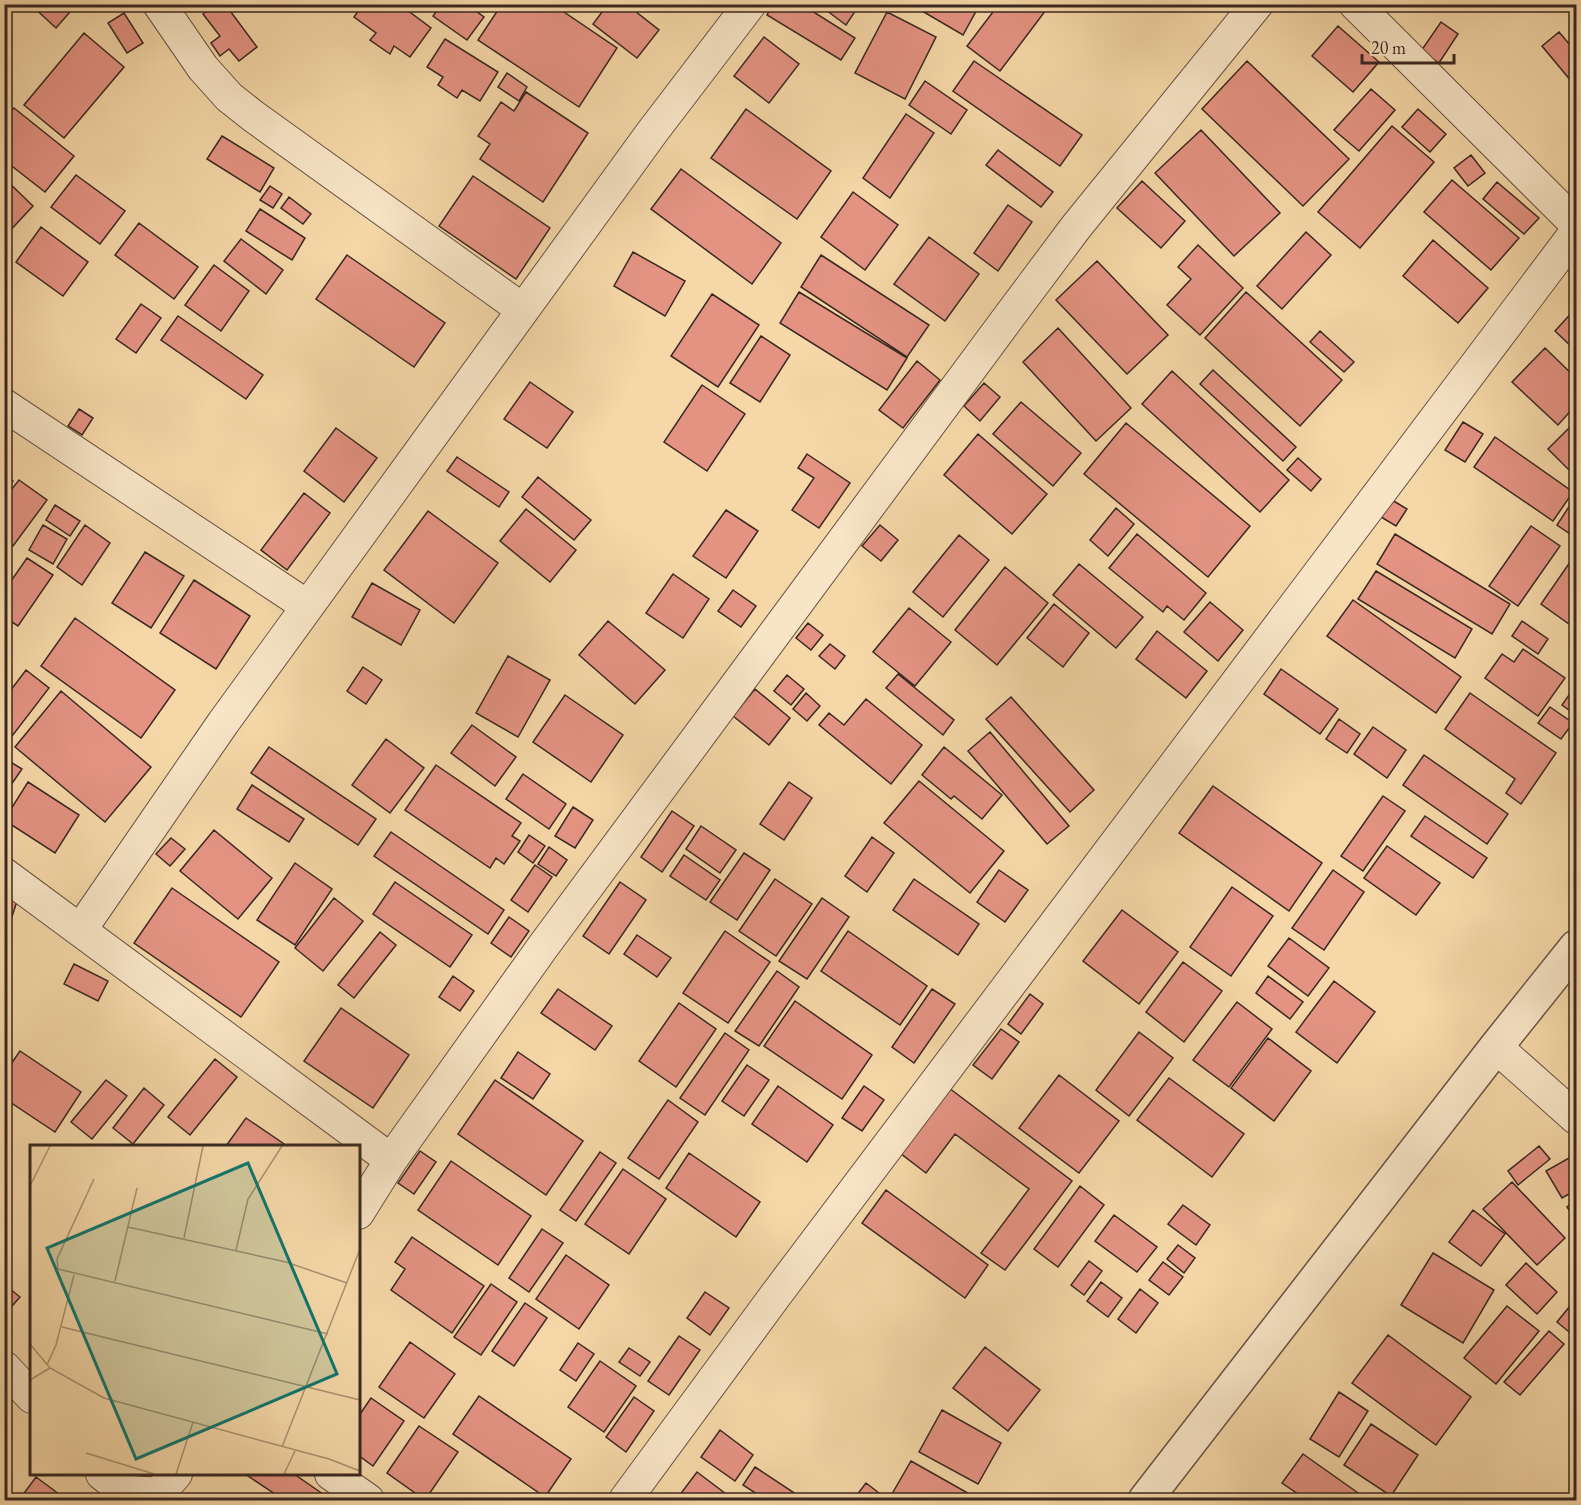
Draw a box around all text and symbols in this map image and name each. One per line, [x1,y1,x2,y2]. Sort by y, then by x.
scale bar [1362,27,1454,65]
text: 20 m [1371,36,1406,59]
inset map [30,1145,360,1475]

